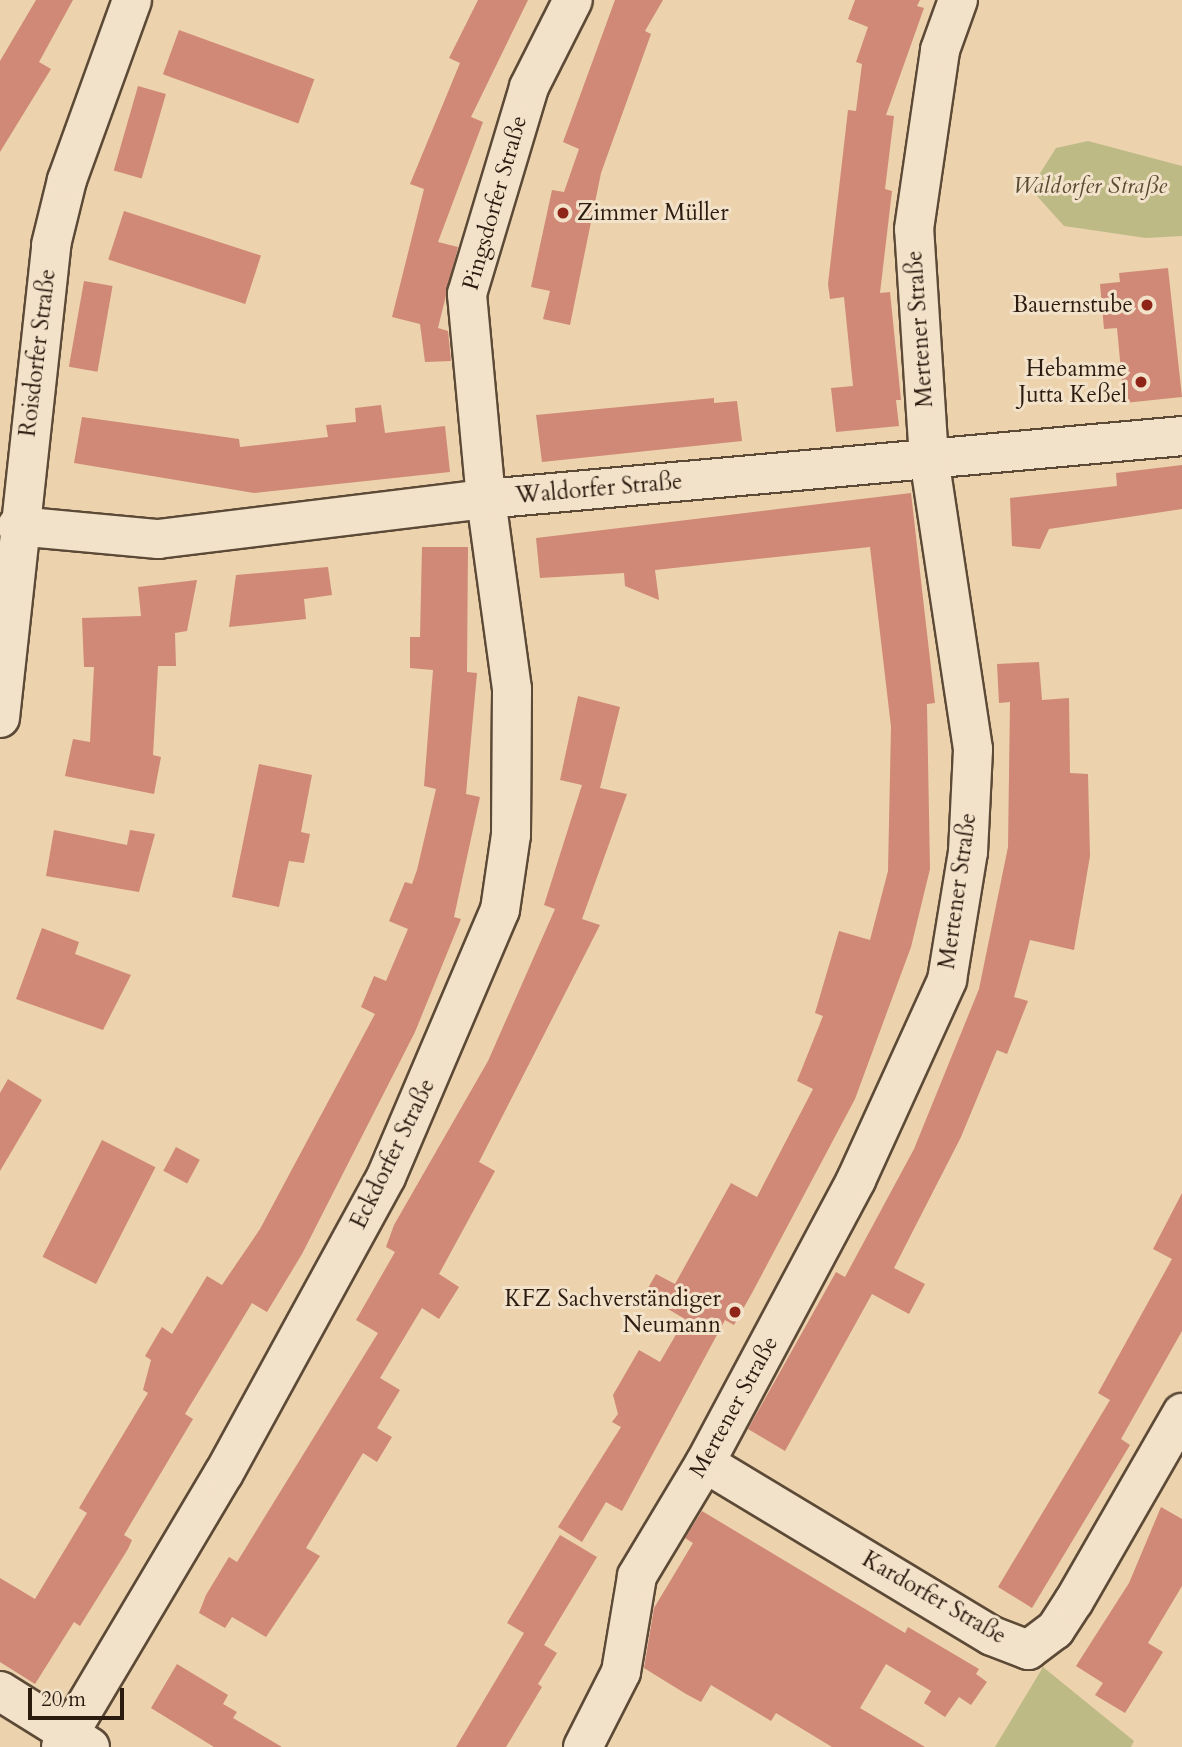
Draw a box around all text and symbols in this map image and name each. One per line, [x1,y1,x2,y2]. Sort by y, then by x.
street label: Pingsdorfer Straße [457,113,533,293]
park label: Waldorfer Straße [1013,172,1167,200]
place label: Zimmer Müller [577,199,729,227]
marker: Zimmer Müller [555,205,571,221]
street label: Mertener Straße [901,249,939,409]
street label: Roisdorfer Straße [14,268,62,438]
place label: Bauernstube [1013,291,1133,319]
marker: Bauernstube [1139,297,1155,313]
place label: Hebamme Jutta Keßel [1018,355,1127,409]
marker: Hebamme Jutta Keßel [1133,374,1149,390]
street label: Waldorfer Straße [514,468,684,510]
street label: Mertener Straße [933,811,983,971]
street label: Eckdorfer Straße [345,1075,441,1233]
place label: KFZ Sachverständiger Neumann [505,1285,721,1339]
marker: KFZ Sachverständiger Neumann [727,1304,743,1320]
street label: Mertener Straße [684,1331,784,1483]
street label: Kardorfer Straße [857,1546,1011,1650]
scale bar [32,1674,128,1718]
text: 20 m [41,1685,86,1714]

